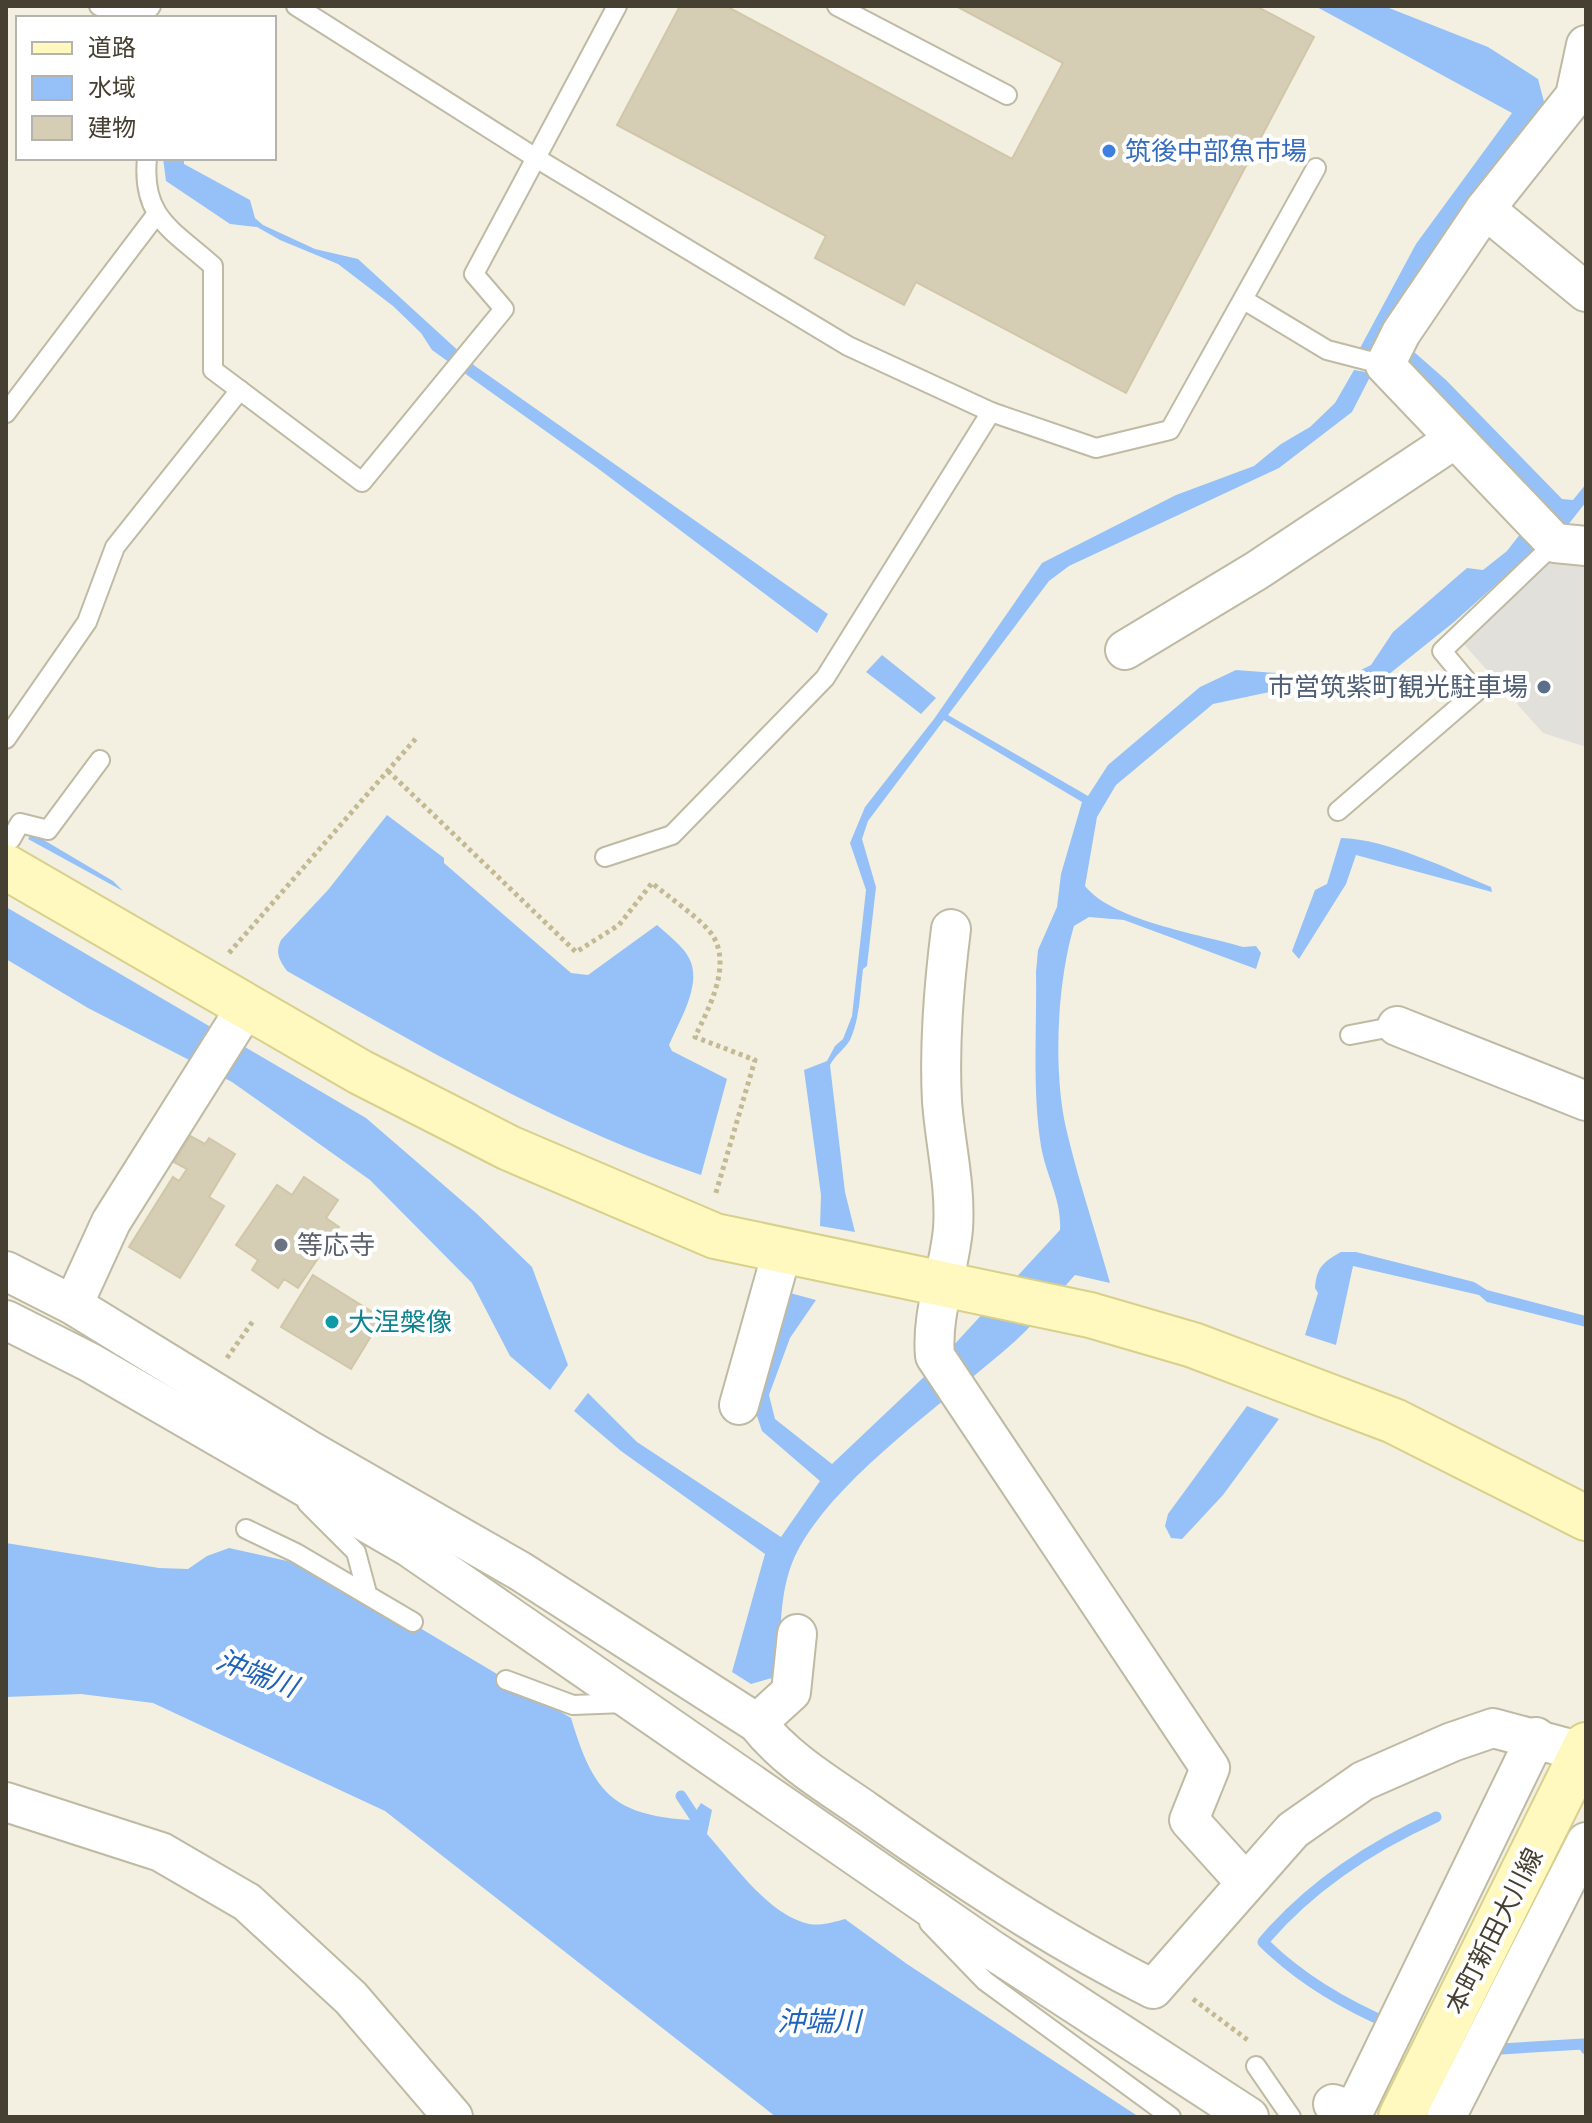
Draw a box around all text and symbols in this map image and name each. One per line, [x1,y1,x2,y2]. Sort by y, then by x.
legend [16,16,276,160]
text: 道路 [88,33,136,62]
text: 水域 [88,73,136,102]
text: 建物 [88,113,136,142]
place label: 筑後中部魚市場 [1125,135,1307,166]
marker: 筑後中部魚市場 [1100,142,1118,160]
place label: 市営筑紫町観光駐車場 [1268,671,1528,702]
marker: 市営筑紫町観光駐車場 [1535,678,1553,696]
place label: 等応寺 [297,1229,375,1260]
marker: 等応寺 [272,1236,290,1254]
place label: 大涅槃像 [348,1306,452,1337]
marker: 大涅槃像 [323,1313,341,1331]
water label: 沖端川 [212,1642,305,1705]
street label: 本町新田大川線 [1438,1843,1549,2019]
water label: 沖端川 [777,2004,864,2038]

